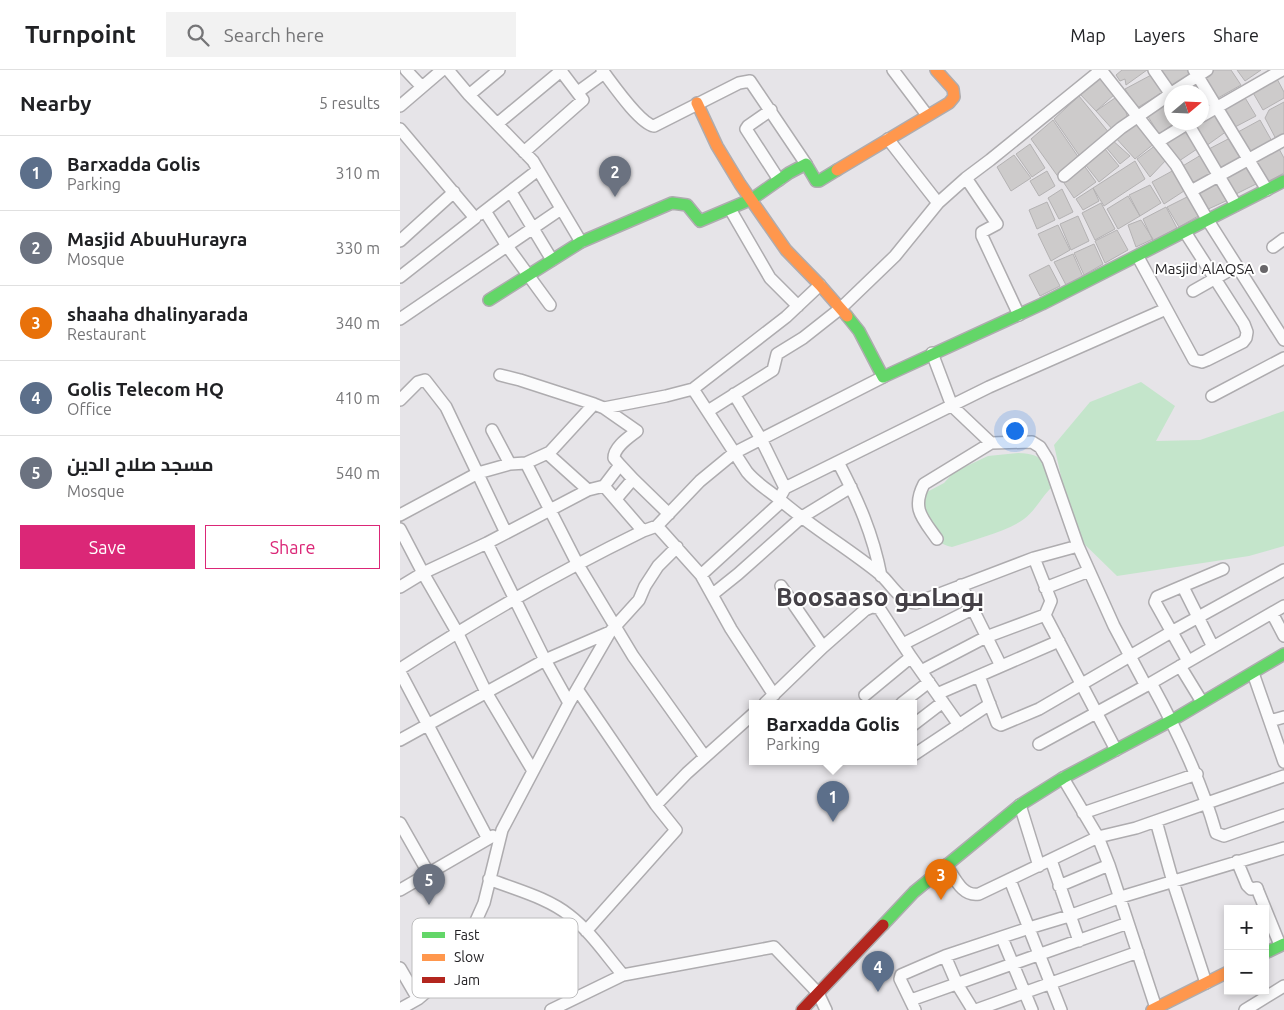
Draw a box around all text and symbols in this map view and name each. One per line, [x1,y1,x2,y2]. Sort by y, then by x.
search box [166,12,516,57]
text: Turnpoint [25,21,136,48]
icon: search [184,21,212,49]
text: Search here [224,24,324,46]
text: Map [1070,25,1106,45]
text: Layers [1134,25,1185,45]
text: Share [1213,25,1259,45]
north arrow [1164,85,1209,130]
text: Nearby [20,91,91,115]
text: 5 results [319,94,380,112]
text: Barxadda Golis [67,153,201,175]
pin: 2 [599,156,631,197]
text: 1 [31,164,41,182]
text: 310 m [335,164,380,182]
text: Parking [67,175,121,193]
text: Masjid AbuuHurayra [67,228,247,250]
text: 2 [31,239,41,257]
text: 330 m [335,239,380,257]
text: Mosque [67,250,125,268]
place label: Masjid AlAQSA [1155,260,1254,277]
marker: Masjid AlAQSA [1258,263,1270,275]
text: shaaha dhalinyarada [67,303,248,325]
text: 3 [31,314,41,332]
text: 340 m [335,314,380,332]
text: Restaurant [67,325,146,343]
text: Golis Telecom HQ [67,378,224,400]
text: 4 [31,389,41,407]
text: 410 m [335,389,380,407]
text: Office [67,400,112,418]
your location [1002,418,1028,444]
text: مسجد صلاح الدين [67,453,214,475]
text: 5 [31,464,41,482]
text: 540 m [335,464,380,482]
text: Mosque [67,482,125,500]
button: Save [20,525,195,569]
button: Share [205,525,380,569]
district label: Boosaaso بوصاصو [776,583,984,612]
popup [749,700,917,765]
text: Barxadda Golis [766,713,900,735]
text: Parking [766,735,820,753]
pin: 1 [817,781,849,822]
pin: 3 [925,859,957,900]
pin: 5 [413,864,445,905]
map controls [1224,905,1269,995]
button: + [1224,905,1269,950]
legend [412,918,578,998]
text: Fast [454,927,480,943]
text: Slow [454,949,484,965]
button: − [1224,950,1269,995]
pin: 4 [862,951,894,992]
text: Jam [454,972,480,988]

